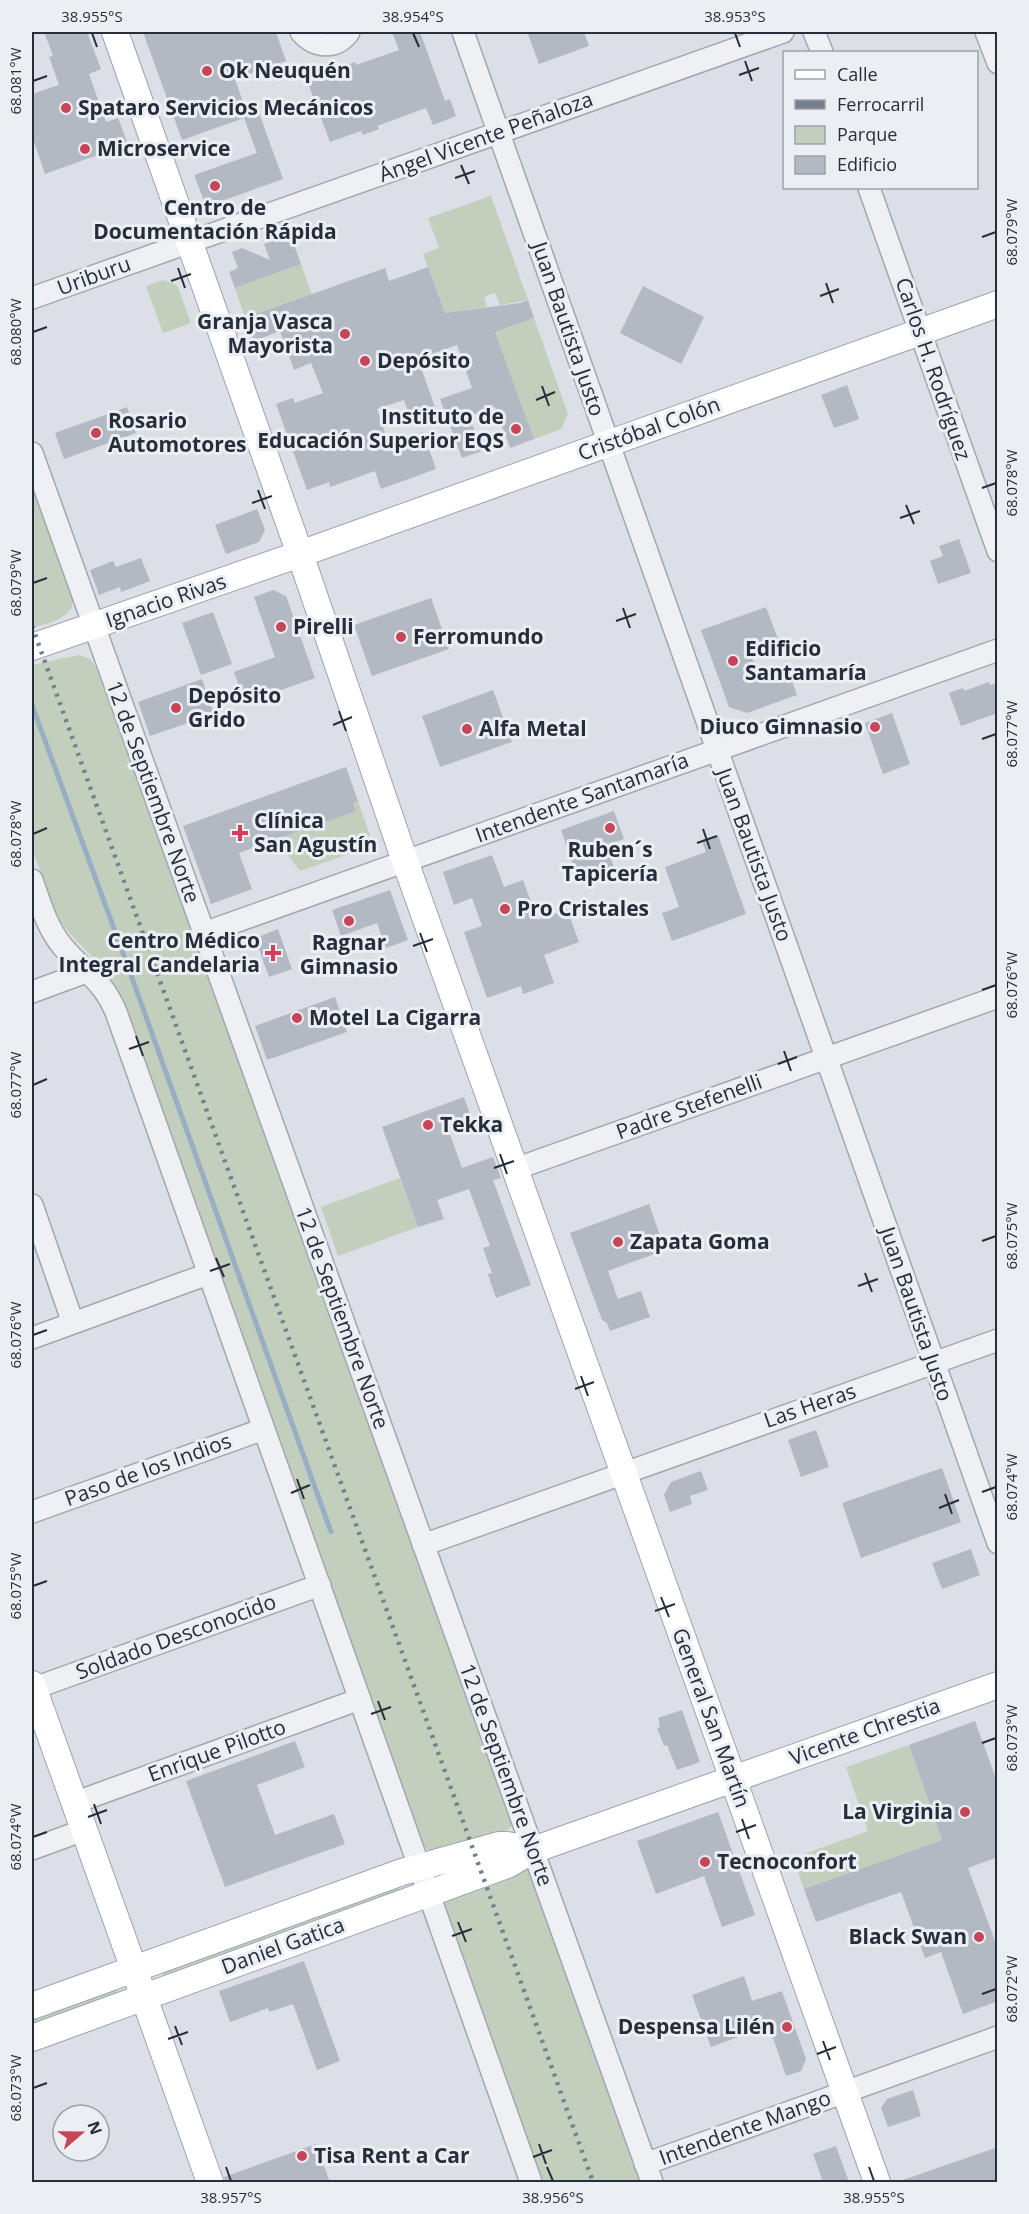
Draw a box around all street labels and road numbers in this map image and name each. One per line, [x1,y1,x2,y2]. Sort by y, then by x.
street label: Ángel Vicente Peñaloza [375,84,597,188]
street label: Juan Bautista Justo [525,236,612,420]
street label: Uriburu [53,249,134,301]
street label: Carlos H. Rodríguez [890,274,978,464]
street label: Cristóbal Colón [574,389,724,467]
street label: Ignacio Rivas [102,566,230,634]
street label: 12 de Septiembre Norte [101,677,207,907]
street label: Intendente Santamaría [471,745,692,849]
street label: Juan Bautista Justo [710,762,799,945]
street label: Padre Stefenelli [612,1067,765,1145]
street label: 12 de Septiembre Norte [290,1203,396,1433]
street label: Juan Bautista Justo [873,1221,960,1405]
street label: Las Heras [760,1376,859,1434]
street label: Paso de los Indios [60,1426,235,1512]
street label: Soldado Desconocido [72,1587,280,1685]
street label: General San Martín [666,1624,757,1811]
street label: 12 de Septiembre Norte [454,1660,560,1890]
street label: Vicente Chrestia [786,1691,944,1771]
street label: Enrique Pilotto [144,1712,290,1788]
street label: Daniel Gatica [217,1910,348,1980]
street label: Intendente Mango [655,2083,834,2171]

